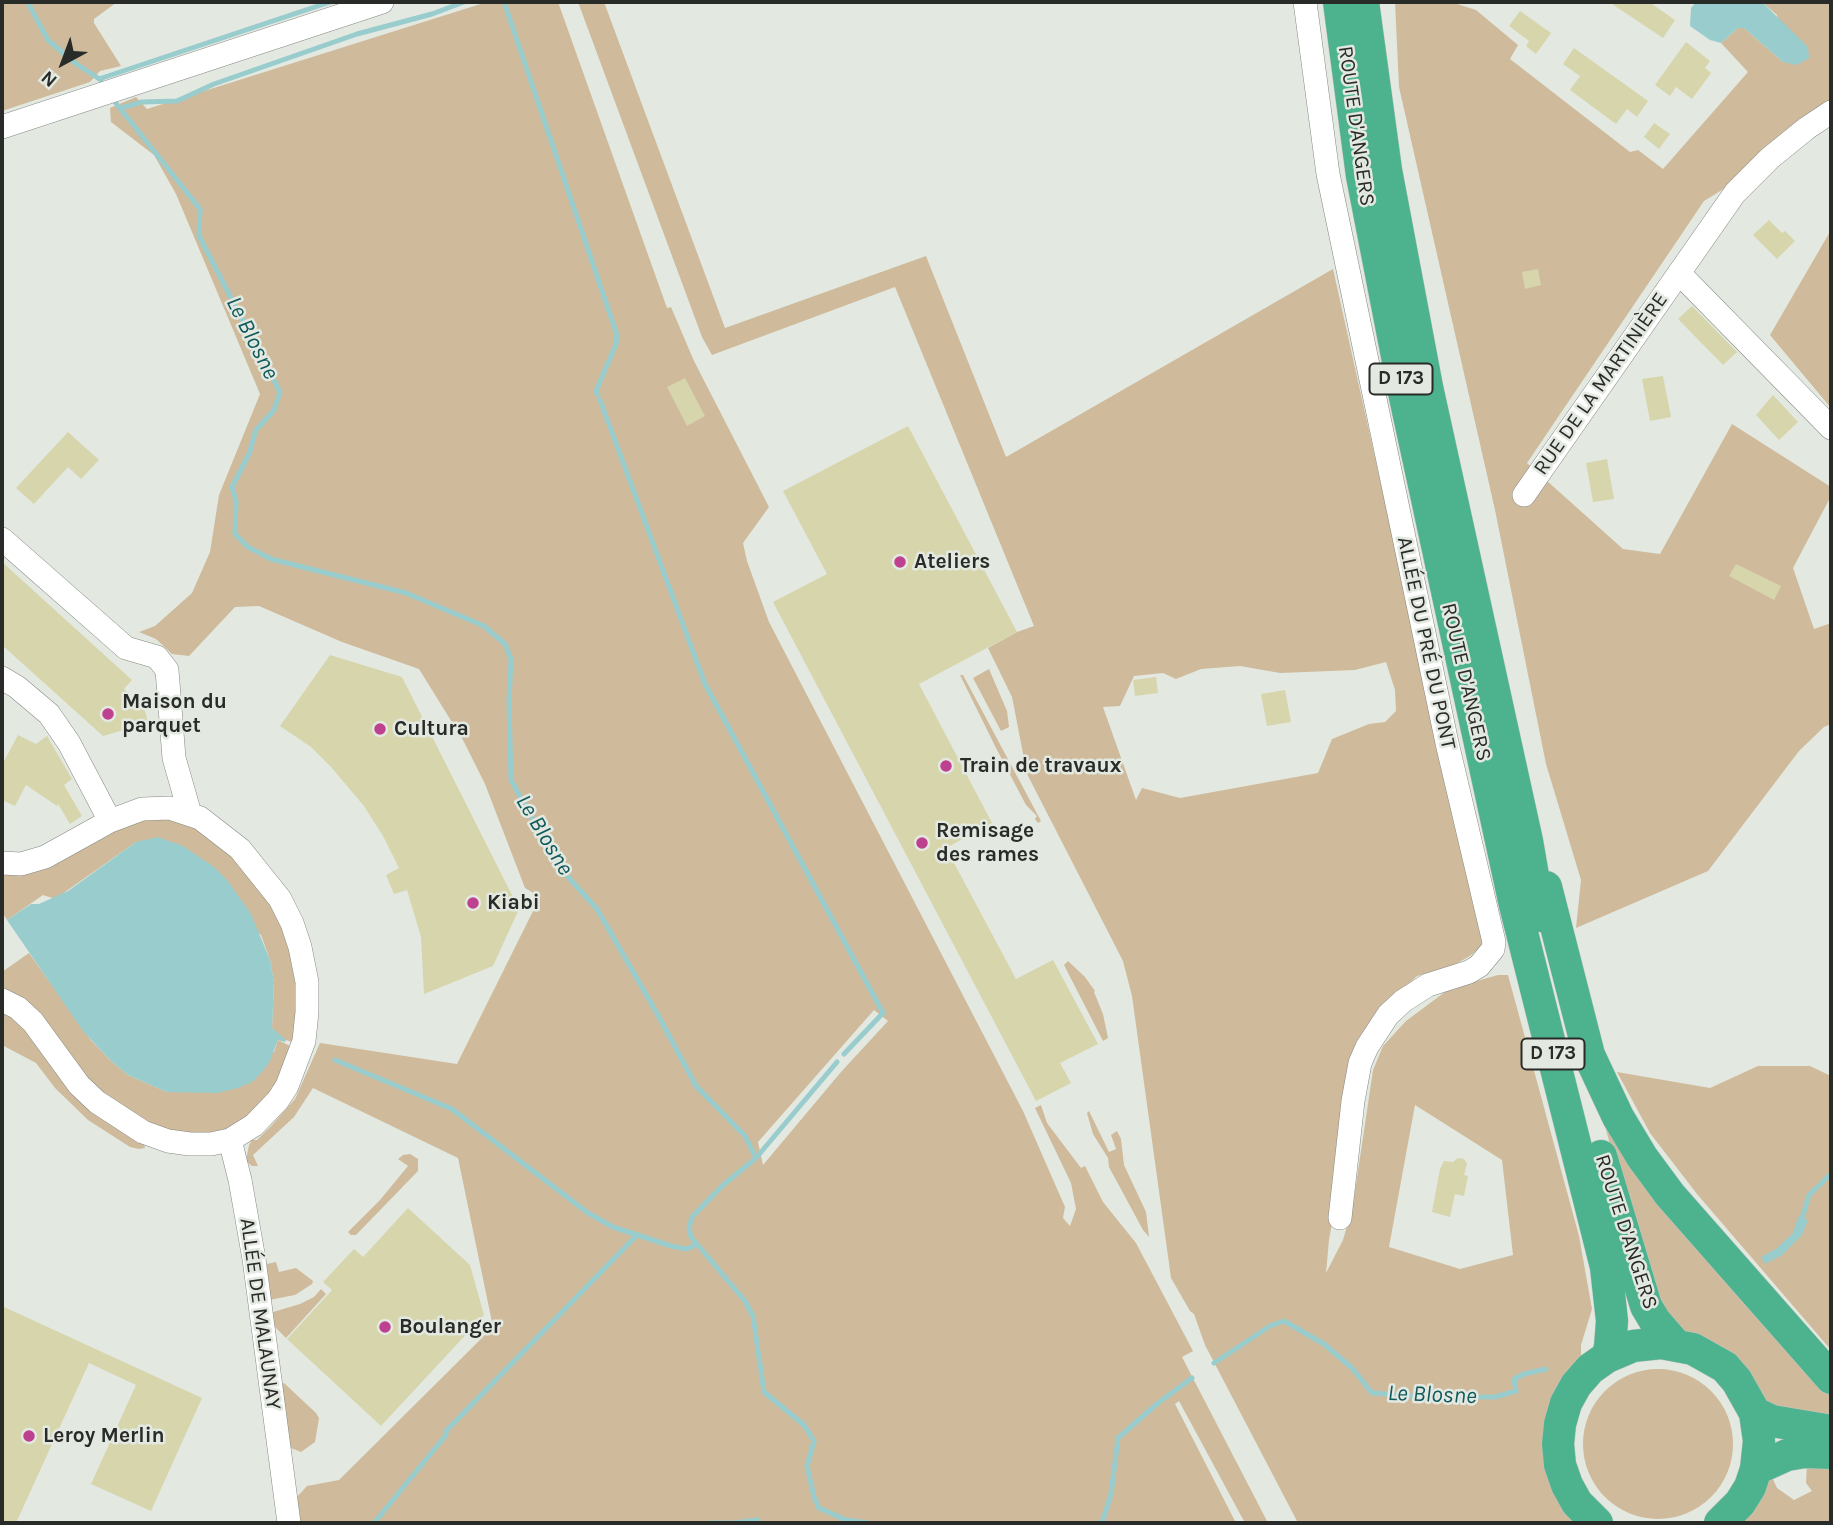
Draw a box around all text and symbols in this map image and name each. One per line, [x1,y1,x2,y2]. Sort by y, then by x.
north arrow [28,28,98,98]
street label: ROUTE D'ANGERS [1332,44,1380,208]
text: N [37,66,62,92]
street label: RUE DE LA MARTINIÈRE [1529,288,1673,480]
water label: Le Blosne [219,292,285,384]
road number: D 173 [1370,364,1432,394]
street label: ALLÉE DU PRÉ DU PONT [1391,534,1461,752]
place label: Ateliers [914,549,990,575]
marker: Ateliers [892,554,908,570]
street label: ROUTE D'ANGERS [1436,601,1496,763]
place label: Maison du parquet [122,689,227,739]
marker: Maison du parquet [100,706,116,722]
place label: Cultura [394,716,469,742]
marker: Cultura [372,721,388,737]
place label: Train de travaux [960,753,1121,779]
marker: Train de travaux [938,758,954,774]
water label: Le Blosne [509,790,579,880]
place label: Remisage des rames [936,818,1039,868]
marker: Remisage des rames [914,835,930,851]
place label: Kiabi [487,890,540,916]
marker: Kiabi [465,895,481,911]
road number: D 173 [1522,1038,1584,1070]
street label: ROUTE D'ANGERS [1589,1151,1663,1313]
street label: ALLÉE DE MALAUNAY [234,1216,286,1412]
place label: Boulanger [399,1314,501,1340]
marker: Boulanger [377,1319,393,1335]
water label: Le Blosne [1387,1380,1477,1410]
place label: Leroy Merlin [43,1423,165,1449]
marker: Leroy Merlin [21,1428,37,1444]

